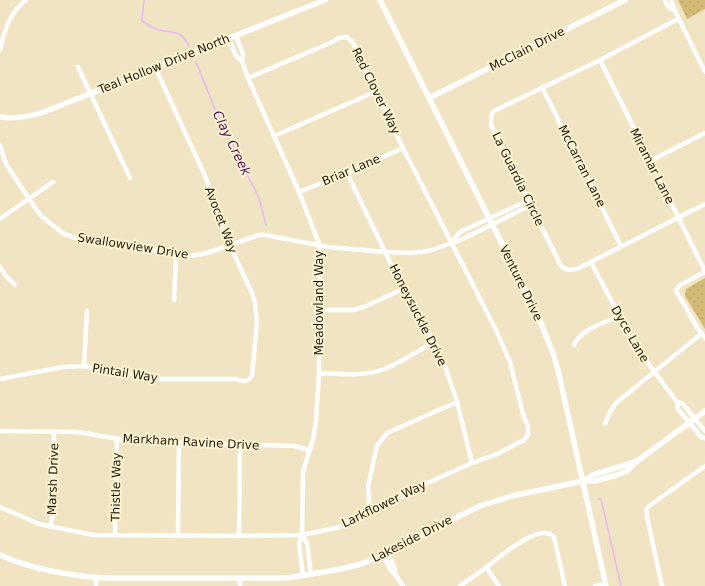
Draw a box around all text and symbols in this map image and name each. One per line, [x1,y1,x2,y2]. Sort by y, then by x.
street label: McClain Drive [487,24,567,74]
street label: Teal Hollow Drive North [95,31,232,97]
street label: Red Clover Way [349,45,403,137]
water label: Clay Creek [210,108,254,178]
street label: McCarran Lane [555,123,609,209]
street label: Miramar Lane [627,126,677,206]
street label: La Guardia Circle [489,130,547,228]
street label: Briar Lane [320,152,382,188]
street label: Avocet Way [202,185,240,255]
street label: Swallowview Drive [77,230,189,262]
street label: Venture Drive [497,243,545,323]
street label: Meadowland Way [312,250,326,356]
street label: Honeysuckle Drive [386,262,450,368]
street label: Dyce Lane [608,303,652,365]
street label: Pintail Way [91,361,159,385]
street label: Markham Ravine Drive [122,431,260,453]
street label: Marsh Drive [45,443,61,515]
street label: Thistle Way [108,452,124,523]
street label: Larkflower Way [339,477,429,531]
street label: Lakeside Drive [369,513,455,565]

